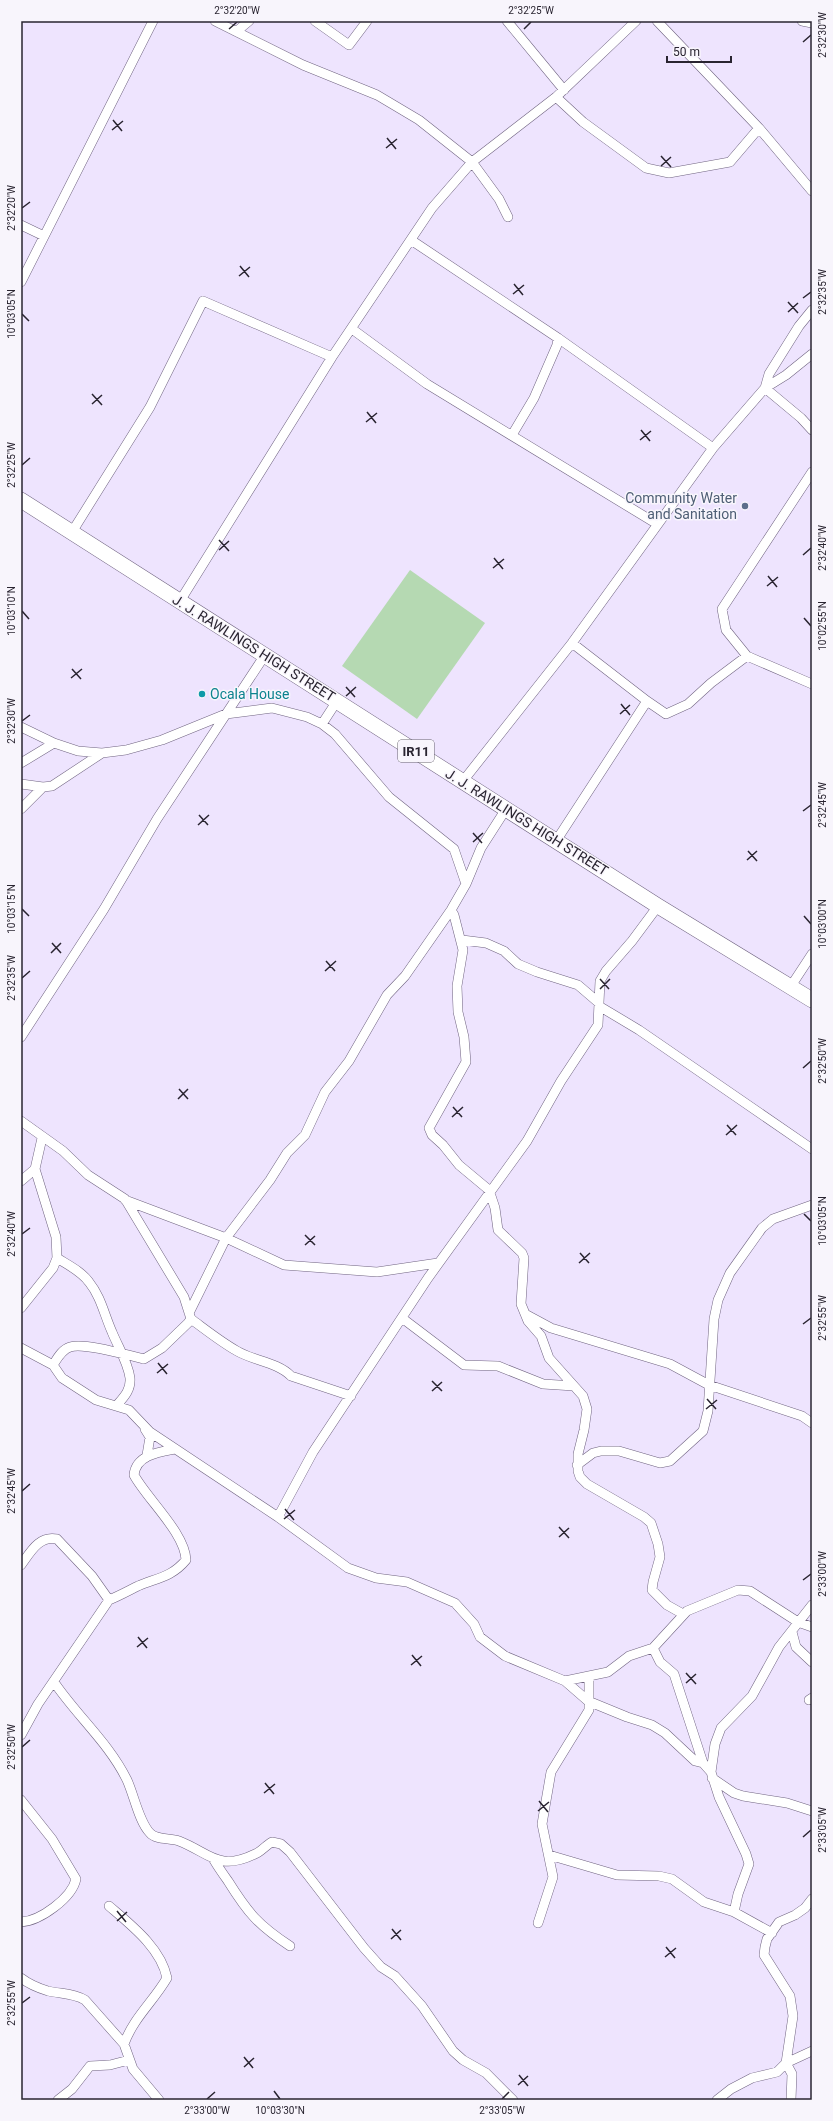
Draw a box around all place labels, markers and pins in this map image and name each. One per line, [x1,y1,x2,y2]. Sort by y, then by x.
place label: Community Water and Sanitation [625,490,737,522]
marker: Community Water and Sanitation [740,501,750,511]
place label: Ocala House [210,686,289,702]
marker: Ocala House [197,689,207,699]

